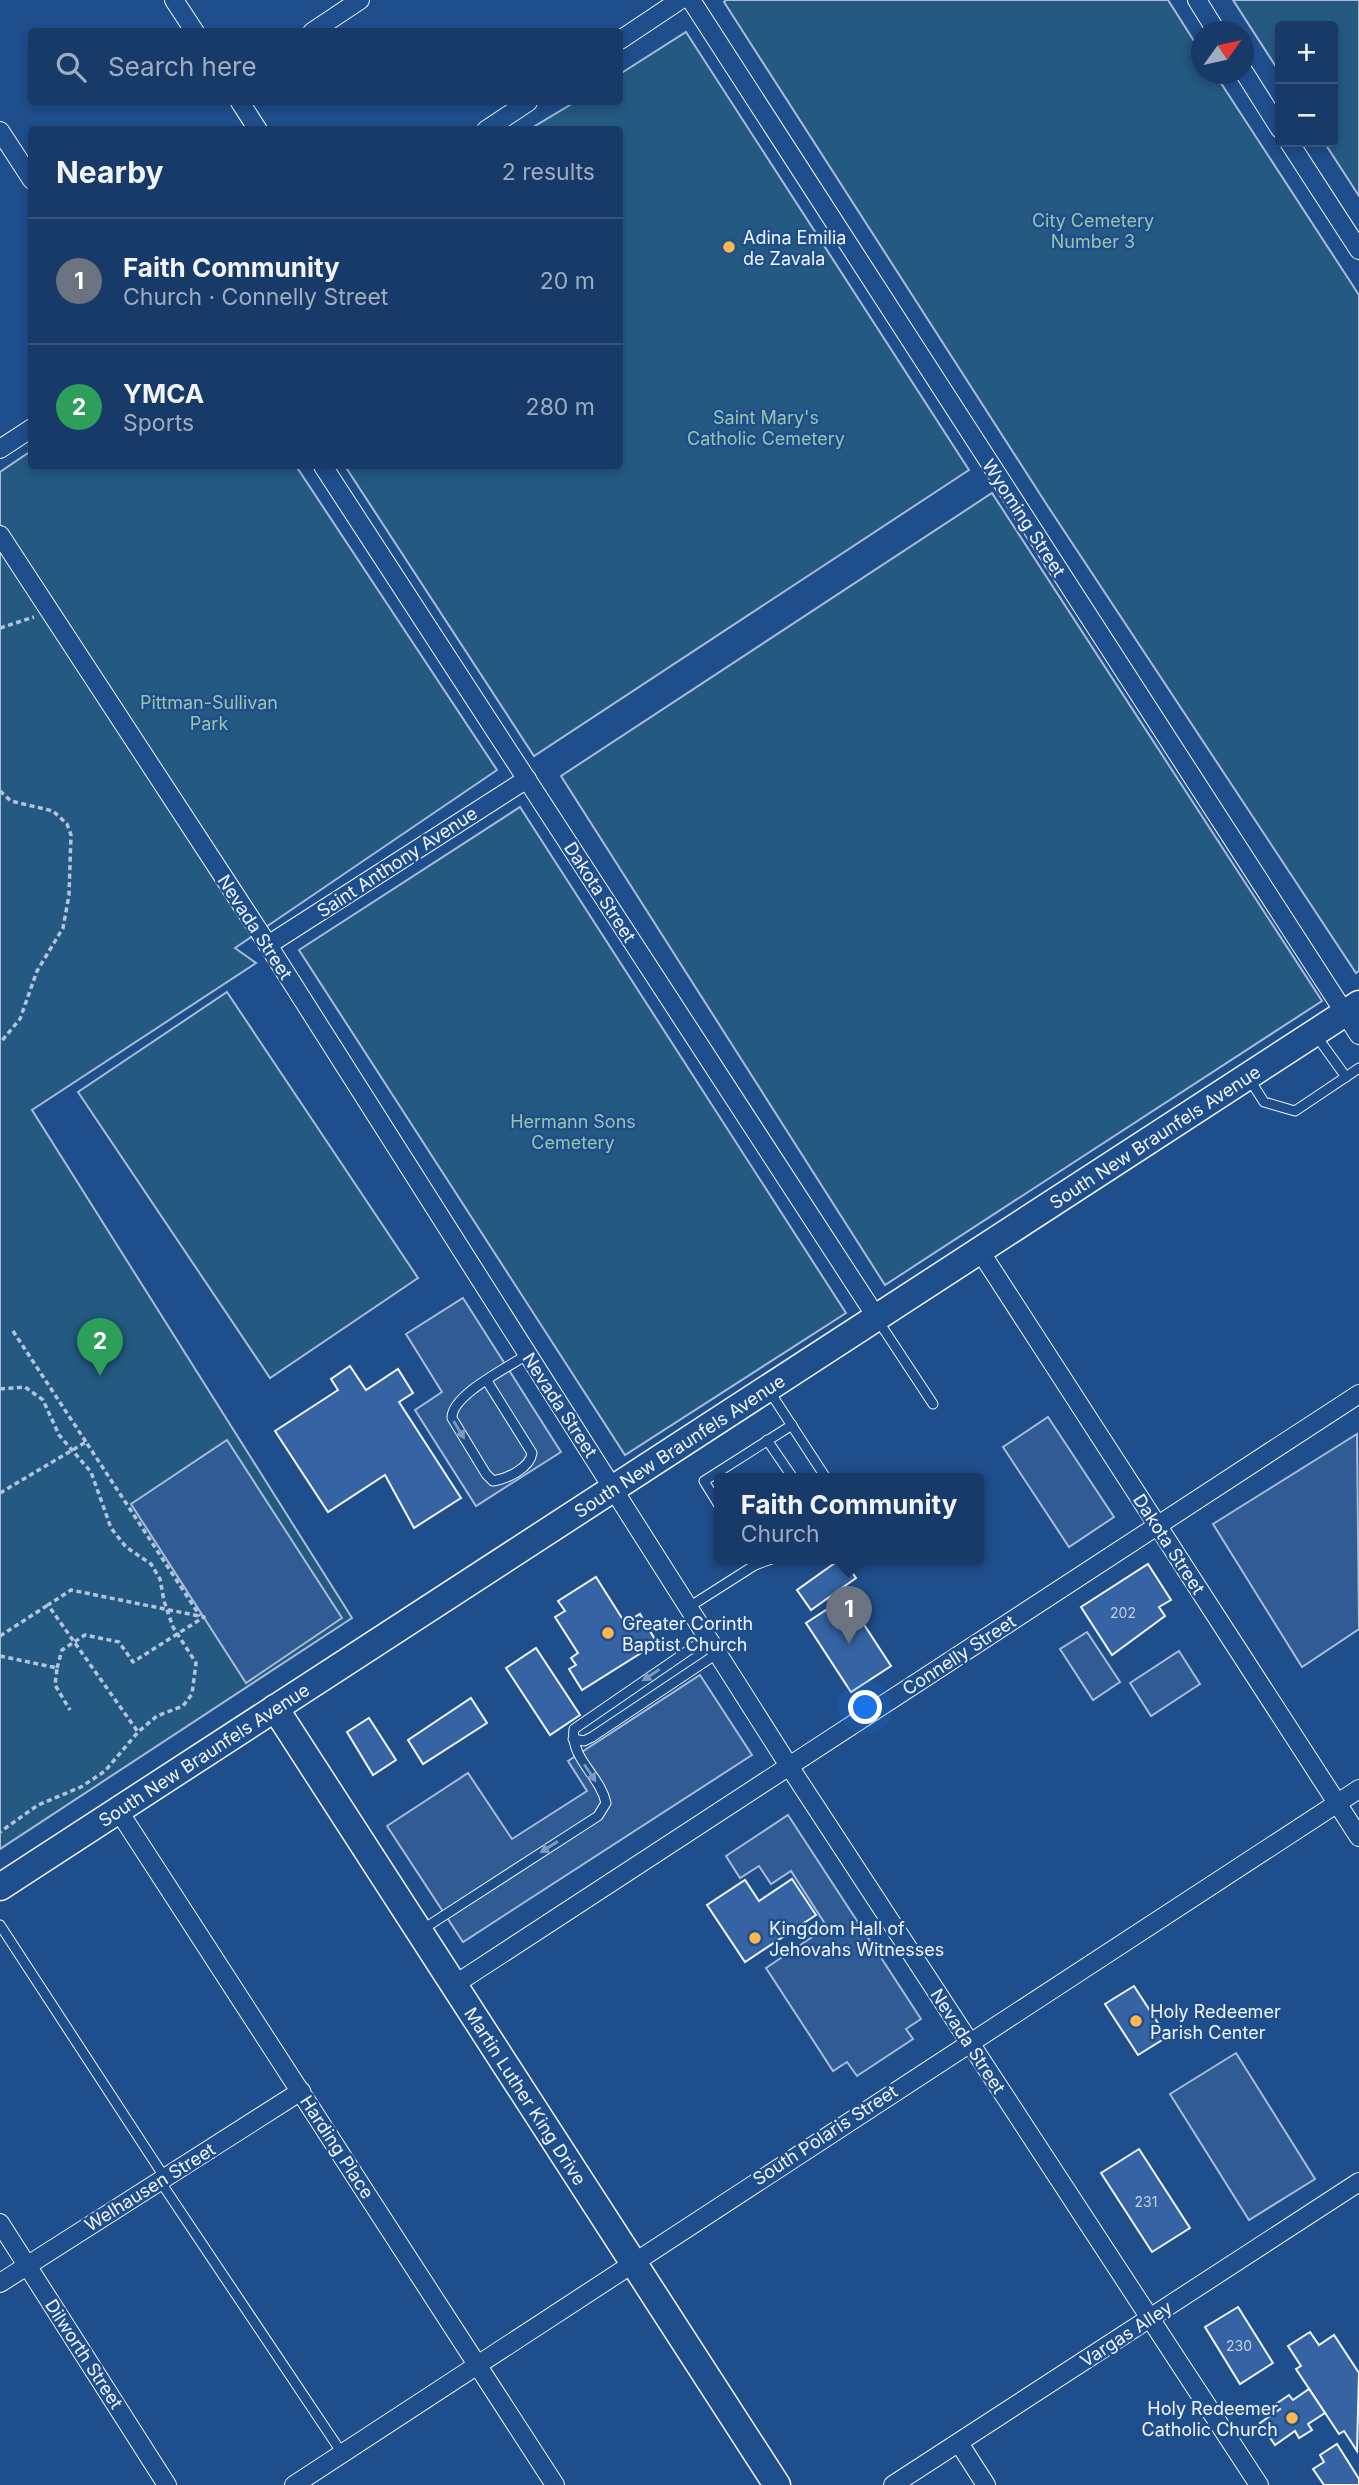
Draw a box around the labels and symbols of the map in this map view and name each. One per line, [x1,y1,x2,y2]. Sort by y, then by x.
north arrow [1191,21,1254,84]
park label: City Cemetery Number 3 [1032,210,1154,252]
place label: Adina Emilia de Zavala [743,227,846,269]
marker: Adina Emilia de Zavala [721,239,737,255]
park label: Saint Mary's Catholic Cemetery [687,407,845,449]
street label: Wyoming Street [978,455,1070,581]
park label: Pittman-Sullivan Park [140,692,278,734]
street label: Saint Anthony Avenue [313,802,481,922]
street label: Dakota Street [560,838,640,946]
street label: Nevada Street [213,871,297,983]
street label: South New Braunfels Avenue [1045,1061,1264,1213]
park label: Hermann Sons Cemetery [510,1111,636,1153]
pin: 2 [77,1318,123,1376]
street label: Nevada Street [518,1349,602,1461]
street label: South New Braunfels Avenue [570,1370,788,1522]
one-way arrow [453,1420,465,1439]
street label: Dakota Street [1129,1490,1209,1598]
pin: 1 [826,1586,872,1644]
house number: 202 [1110,1604,1136,1621]
street label: Connelly Street [899,1611,1020,1699]
place label: Greater Corinth Baptist Church [622,1613,753,1655]
marker: Greater Corinth Baptist Church [600,1625,616,1641]
one-way arrow [642,1668,660,1682]
street label: South New Braunfels Avenue [94,1679,313,1831]
your location [848,1690,882,1724]
one-way arrow [584,1763,597,1783]
one-way arrow [539,1841,558,1854]
place label: Kingdom Hall of Jehovahs Witnesses [769,1918,944,1960]
marker: Kingdom Hall of Jehovahs Witnesses [747,1930,763,1946]
street label: Nevada Street [926,1985,1010,2097]
place label: Holy Redeemer Parish Center [1150,2001,1281,2043]
street label: Martin Luther King Drive [461,2003,591,2189]
marker: Holy Redeemer Parish Center [1128,2013,1144,2029]
street label: South Polaris Street [749,2080,901,2190]
street label: Harding Place [296,2091,378,2203]
street label: Welhausen Street [81,2138,219,2236]
house number: 231 [1135,2193,1157,2210]
street label: Dilworth Street [41,2295,127,2413]
street label: Vargas Alley [1076,2297,1176,2371]
house number: 230 [1226,2337,1252,2354]
place label: Holy Redeemer Catholic Church [1142,2398,1278,2440]
marker: Holy Redeemer Catholic Church [1284,2410,1300,2426]

